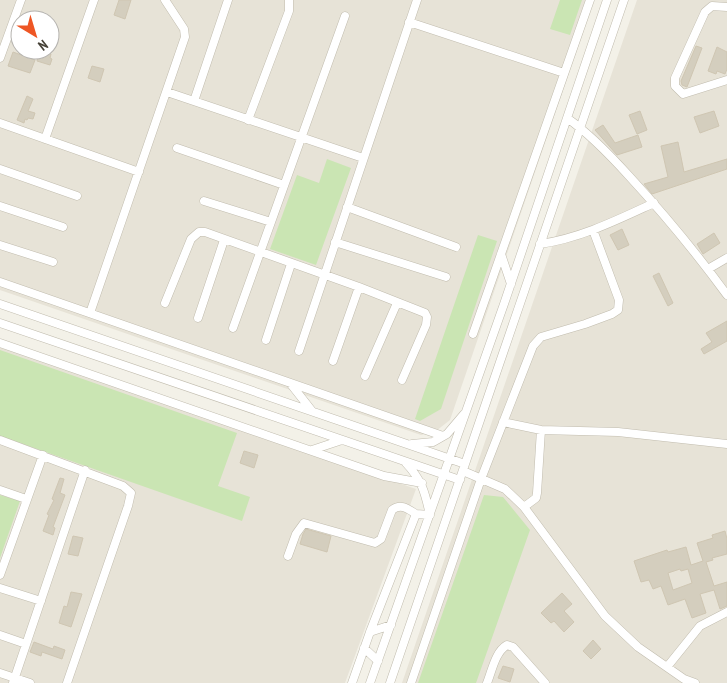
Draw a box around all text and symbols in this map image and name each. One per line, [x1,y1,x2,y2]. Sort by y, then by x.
north arrow [10,10,60,60]
text: N [34,36,52,55]

